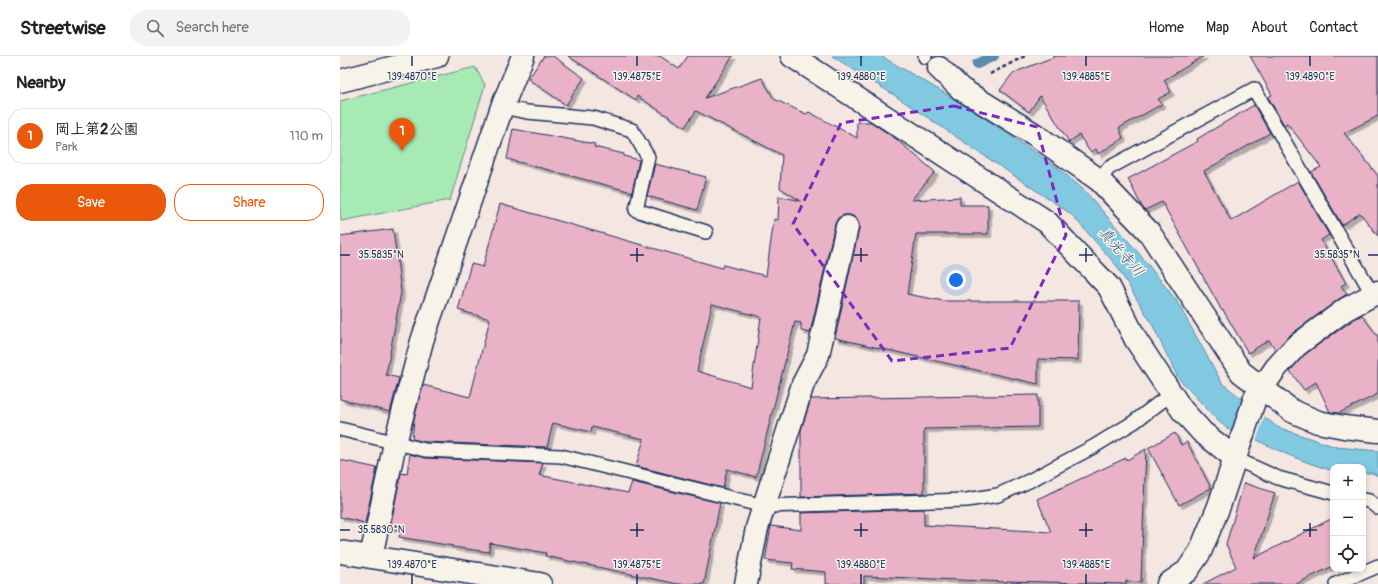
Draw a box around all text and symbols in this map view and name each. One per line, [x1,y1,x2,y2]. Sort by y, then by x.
search box [130,10,410,46]
text: Streetwise [20,16,106,40]
icon: search [144,17,166,39]
text: Search here [176,18,249,37]
text: Home [1149,19,1184,36]
text: Map [1206,19,1229,36]
text: About [1251,19,1287,36]
text: Contact [1309,19,1358,36]
text: 139.4870°E [387,71,437,83]
text: 139.4875°E [613,71,661,83]
text: 139.4880°E [836,71,886,83]
text: 139.4885°E [1062,71,1110,83]
text: 139.4890°E [1285,71,1335,83]
text: Nearby [16,72,65,93]
pin: 1 [389,118,415,151]
text: 岡上第2公園 [55,120,138,139]
text: 1 [27,128,33,144]
text: 110 m [290,128,323,144]
text: Park [55,139,78,155]
button: Save [16,184,166,221]
button: Share [174,184,324,221]
water label: 真光寺川 [1094,223,1148,281]
text: 35.5835°N [358,249,404,261]
text: 35.5835°N [1314,249,1360,261]
your location [946,270,966,290]
map controls [1330,464,1366,572]
button: + [1330,464,1366,500]
button: − [1330,500,1366,536]
text: 35.5830°N [357,524,405,536]
button: locate [1330,536,1366,572]
text: 139.4870°E [387,559,437,571]
text: 139.4875°E [613,559,661,571]
text: 139.4880°E [836,559,886,571]
text: 139.4885°E [1062,559,1110,571]

